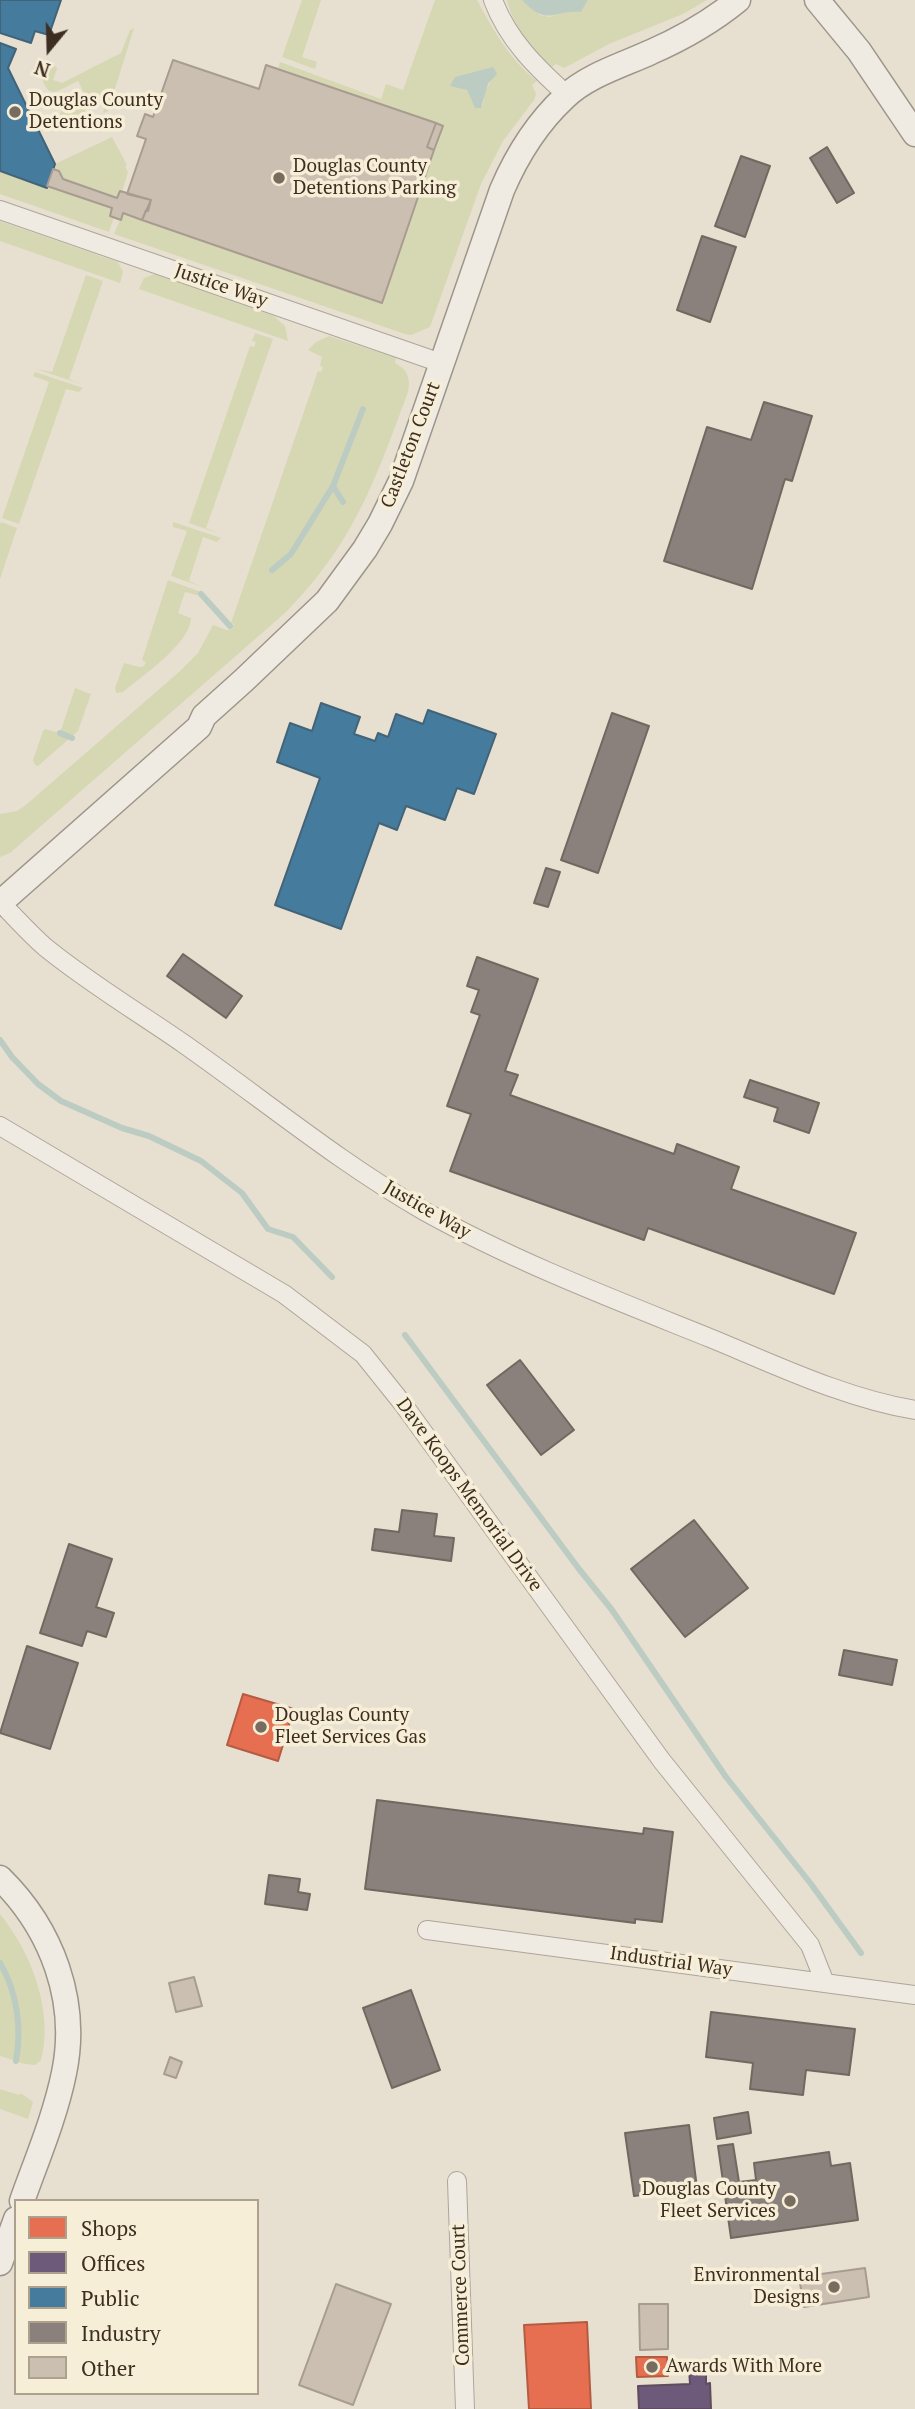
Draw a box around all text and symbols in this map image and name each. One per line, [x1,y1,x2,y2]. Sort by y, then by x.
north arrow [14,14,84,84]
text: N [31,55,53,83]
place label: Douglas County Detentions [29,90,163,134]
marker: Douglas County Detentions [7,104,23,120]
place label: Douglas County Detentions Parking [293,156,456,200]
marker: Douglas County Detentions Parking [271,170,287,186]
street label: Justice Way [172,259,270,313]
street label: Castleton Court [376,379,446,511]
street label: Justice Way [379,1176,475,1244]
street label: Dave Koops Memorial Drive [391,1394,547,1596]
place label: Douglas County Fleet Services Gas [275,1705,426,1749]
marker: Douglas County Fleet Services Gas [253,1719,269,1735]
street label: Industrial Way [608,1942,734,1982]
place label: Douglas County Fleet Services [642,2179,776,2223]
marker: Douglas County Fleet Services [782,2193,798,2209]
legend [14,2199,259,2395]
text: Shops [81,2214,137,2242]
street label: Commerce Court [447,2224,475,2366]
text: Offices [81,2249,145,2277]
place label: Environmental Designs [694,2265,820,2309]
marker: Environmental Designs [826,2279,842,2295]
text: Public [81,2284,139,2312]
text: Industry [81,2319,161,2347]
text: Other [81,2354,135,2382]
place label: Awards With More [666,2356,822,2378]
marker: Awards With More [644,2359,660,2375]

